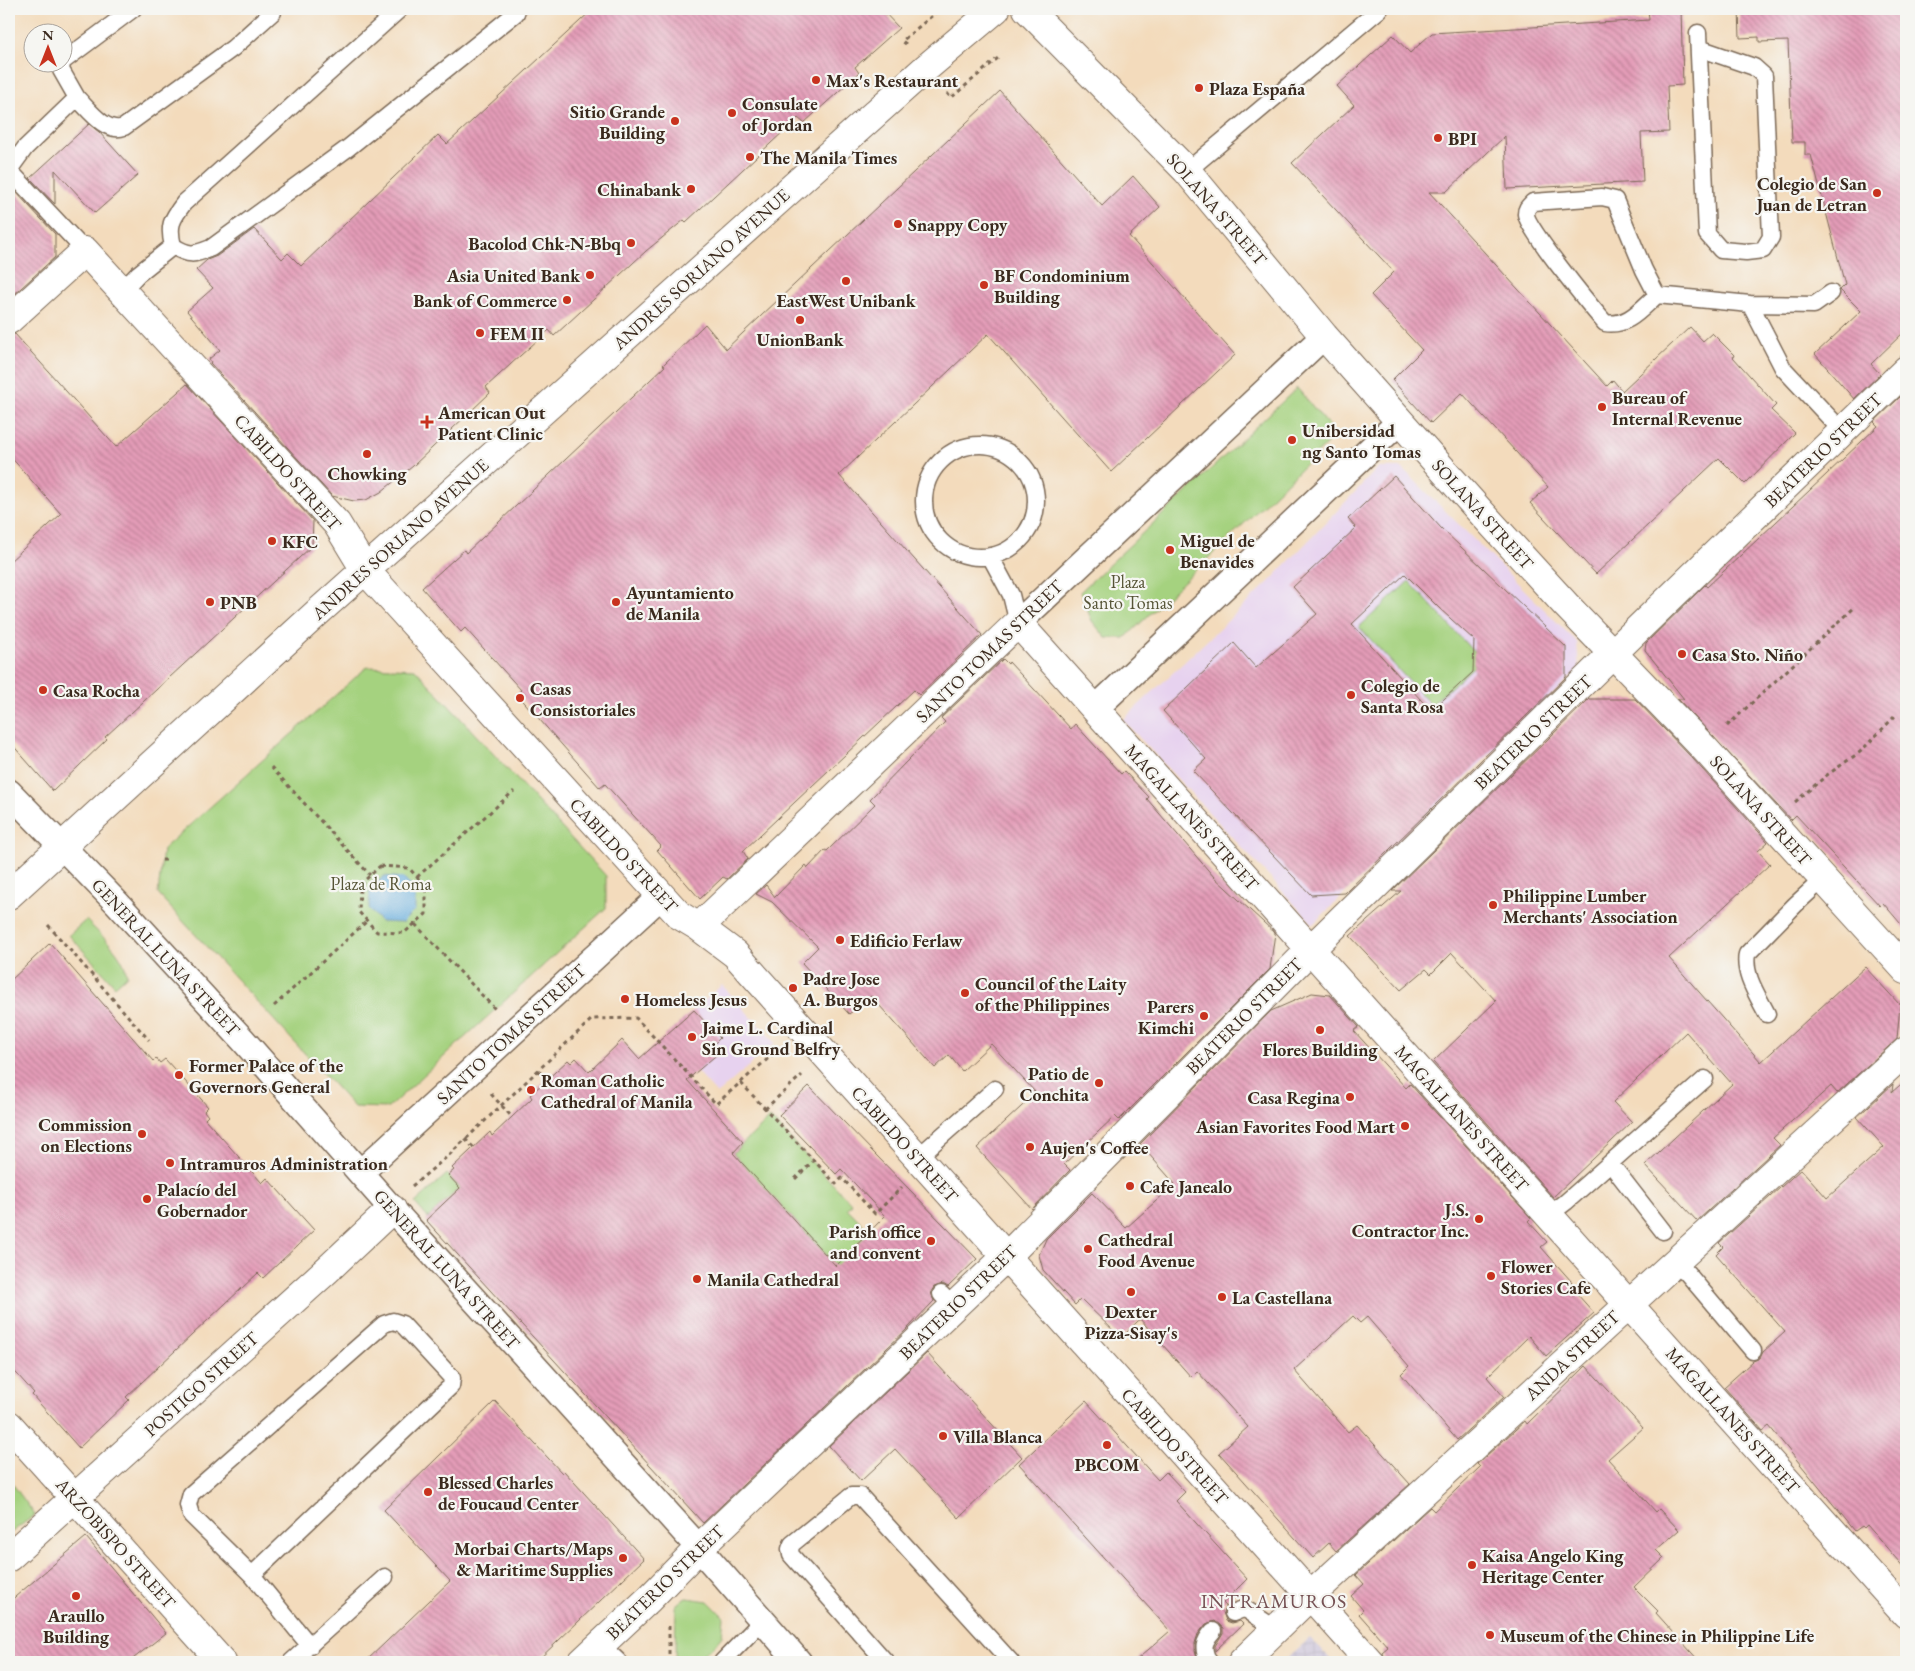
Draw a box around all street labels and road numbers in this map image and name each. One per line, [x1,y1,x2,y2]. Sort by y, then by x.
street label: SOLANA STREET [1162,148,1273,270]
street label: ANDRES SORIANO AVENUE [607,183,794,355]
street label: BEATERIO STREET [1759,387,1888,512]
street label: CABILDO STREET [230,409,347,536]
street label: ANDRES SORIANO AVENUE [306,453,493,625]
street label: SOLANA STREET [1427,454,1539,575]
street label: SANTO TOMAS STREET [911,574,1068,727]
street label: BEATERIO STREET [1469,669,1598,794]
street label: MAGALLANES STREET [1120,739,1264,896]
street label: SOLANA STREET [1705,750,1817,871]
street label: CABILDO STREET [565,793,684,918]
street label: GENERAL LUNA STREET [87,873,246,1041]
street label: BEATERIO STREET [1181,952,1308,1079]
street label: SANTO TOMAS STREET [432,958,591,1109]
street label: MAGALLANES STREET [1390,1040,1534,1197]
street label: CABILDO STREET [847,1081,964,1208]
street label: GENERAL LUNA STREET [369,1184,526,1355]
street label: BEATERIO STREET [894,1239,1023,1364]
street label: ANDA STREET [1519,1305,1625,1406]
street label: POSTIGO STREET [139,1326,264,1441]
street label: MAGALLANES STREET [1661,1342,1805,1499]
street label: CABILDO STREET [1117,1383,1234,1510]
street label: ARZOBISPO STREET [51,1472,181,1614]
street label: BEATERIO STREET [601,1519,730,1644]

